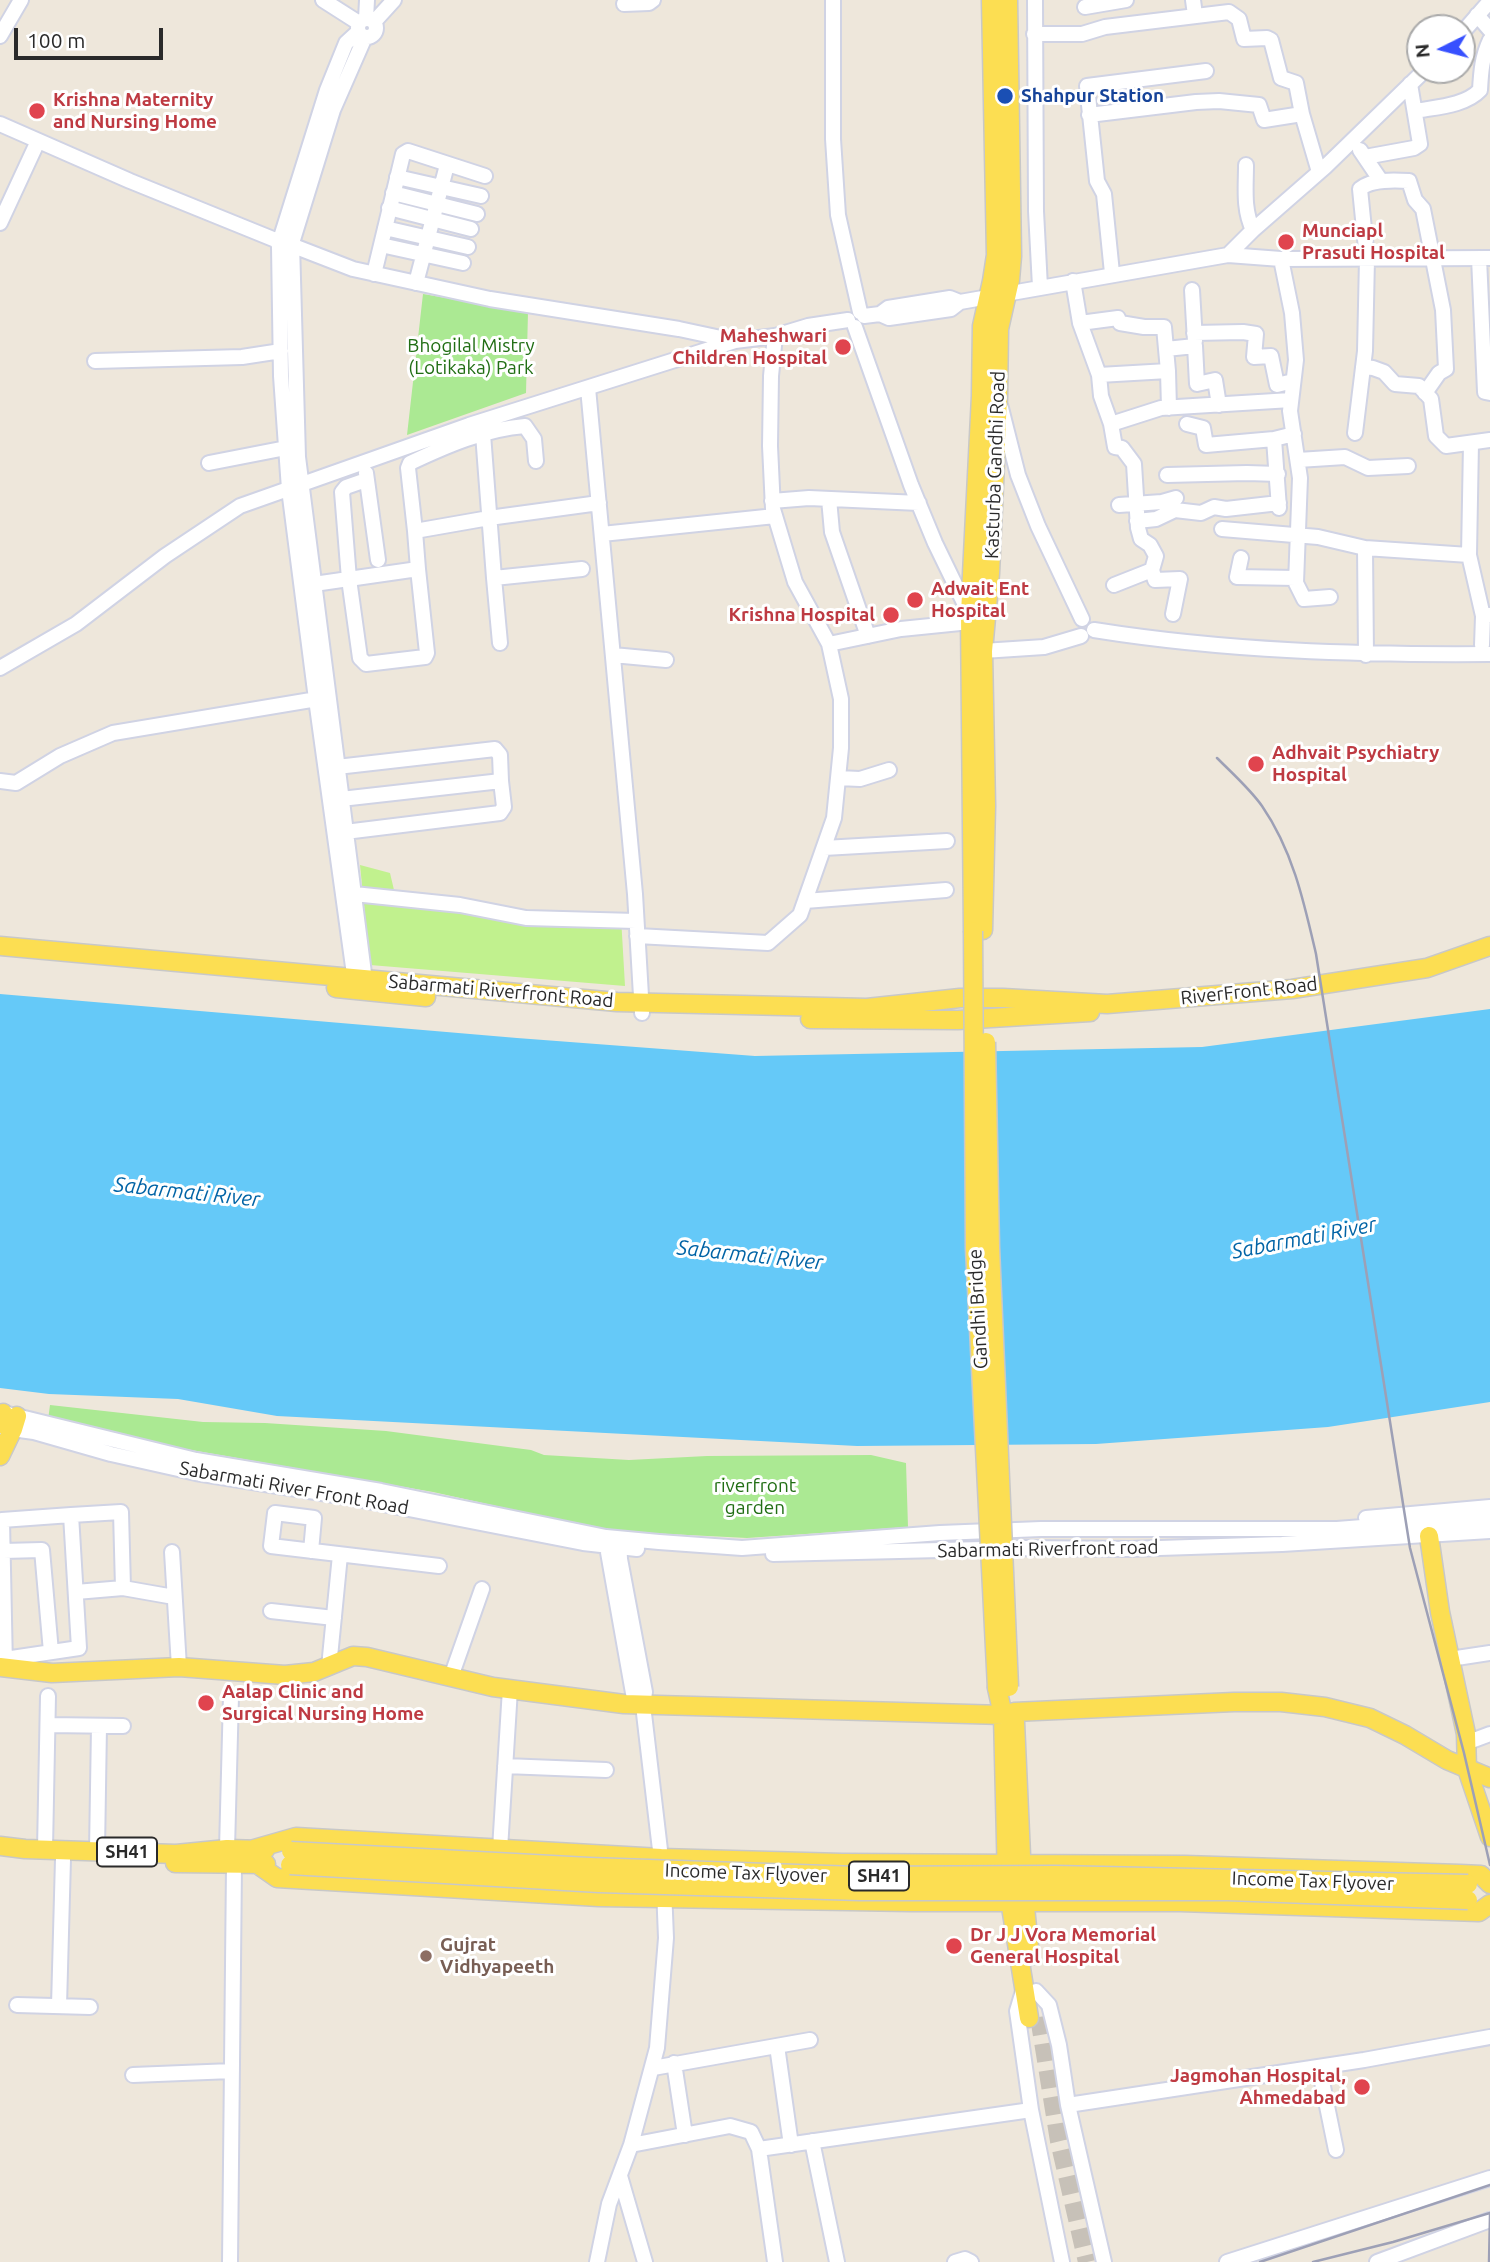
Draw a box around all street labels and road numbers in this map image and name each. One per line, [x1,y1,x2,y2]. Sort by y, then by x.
street label: Kasturba Gandhi Road [980,371,1010,559]
street label: Sabarmati Riverfront Road [388,970,614,1012]
street label: RiverFront Road [1179,972,1319,1010]
street label: Gandhi Bridge [963,1248,993,1370]
street label: Sabarmati River Front Road [178,1457,410,1519]
street label: Sabarmati Riverfront road [937,1536,1159,1562]
road number: SH41 [97,1838,157,1866]
street label: Income Tax Flyover [664,1859,828,1887]
road number: SH41 [849,1862,909,1890]
street label: Income Tax Flyover [1231,1867,1395,1895]

